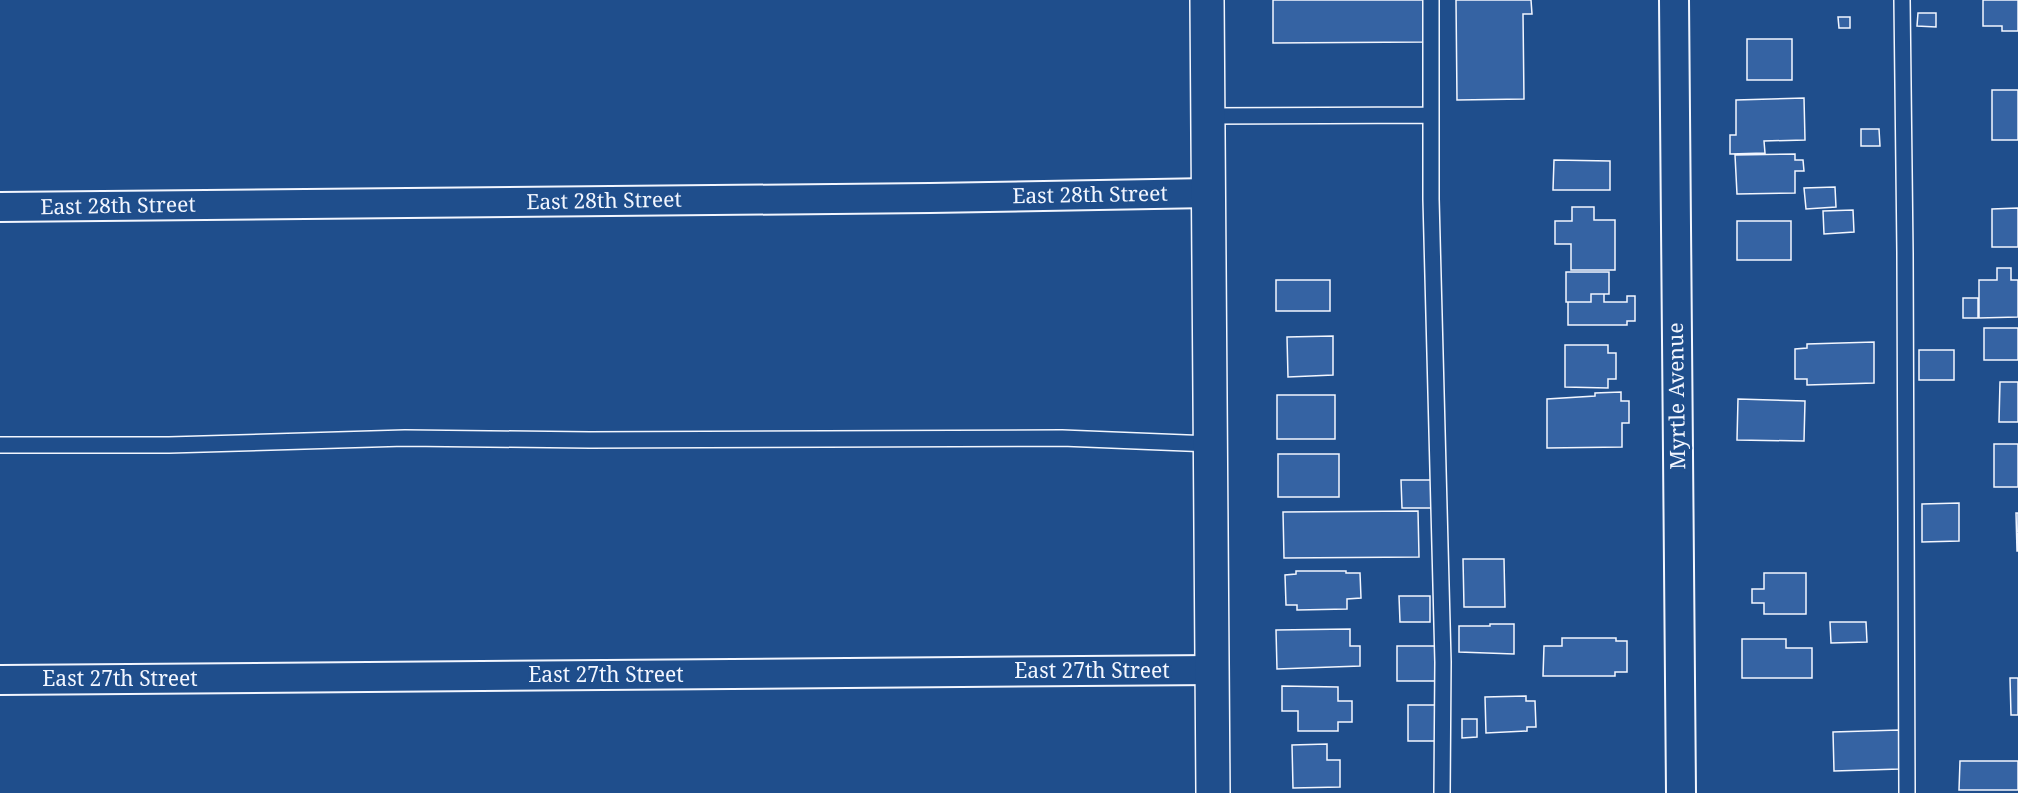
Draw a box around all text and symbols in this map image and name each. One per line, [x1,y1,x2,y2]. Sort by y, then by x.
street label: East 28th Street [1012,179,1168,209]
street label: East 28th Street [526,185,682,215]
street label: East 28th Street [40,190,196,220]
street label: Myrtle Avenue [1661,322,1691,470]
street label: East 27th Street [1014,656,1170,684]
street label: East 27th Street [528,660,684,688]
street label: East 27th Street [42,664,198,692]

